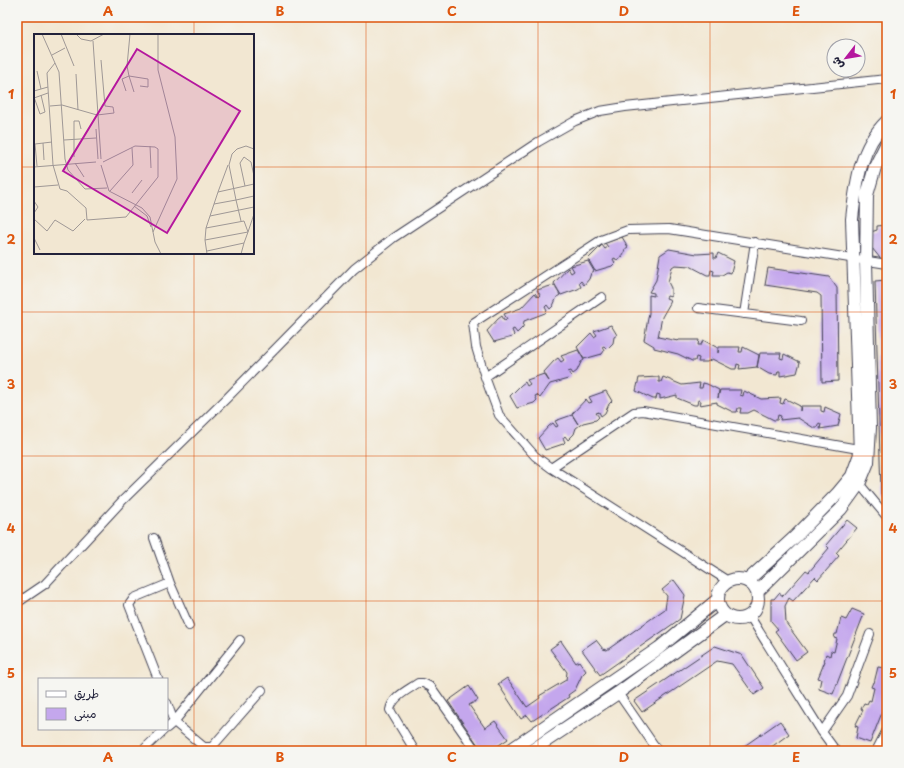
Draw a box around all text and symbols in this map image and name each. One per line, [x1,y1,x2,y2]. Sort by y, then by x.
text: A [103,1,113,20]
text: B [276,1,285,20]
text: C [447,1,457,20]
text: D [619,1,629,20]
text: E [792,1,800,20]
inset map [34,34,254,254]
north arrow [826,38,866,78]
text: ش [827,54,847,73]
text: 1 [8,84,14,103]
text: 1 [890,84,896,103]
text: 2 [6,229,16,248]
text: 2 [888,229,898,248]
text: 3 [7,374,16,393]
text: 3 [889,374,898,393]
text: 4 [7,518,16,537]
text: 4 [889,518,898,537]
text: 5 [7,663,15,682]
text: 5 [889,663,897,682]
legend [38,678,168,730]
text: طريق [74,684,99,702]
text: مبنى [74,704,97,722]
text: A [103,747,113,766]
text: B [276,747,285,766]
text: C [447,747,457,766]
text: D [619,747,629,766]
text: E [792,747,800,766]

